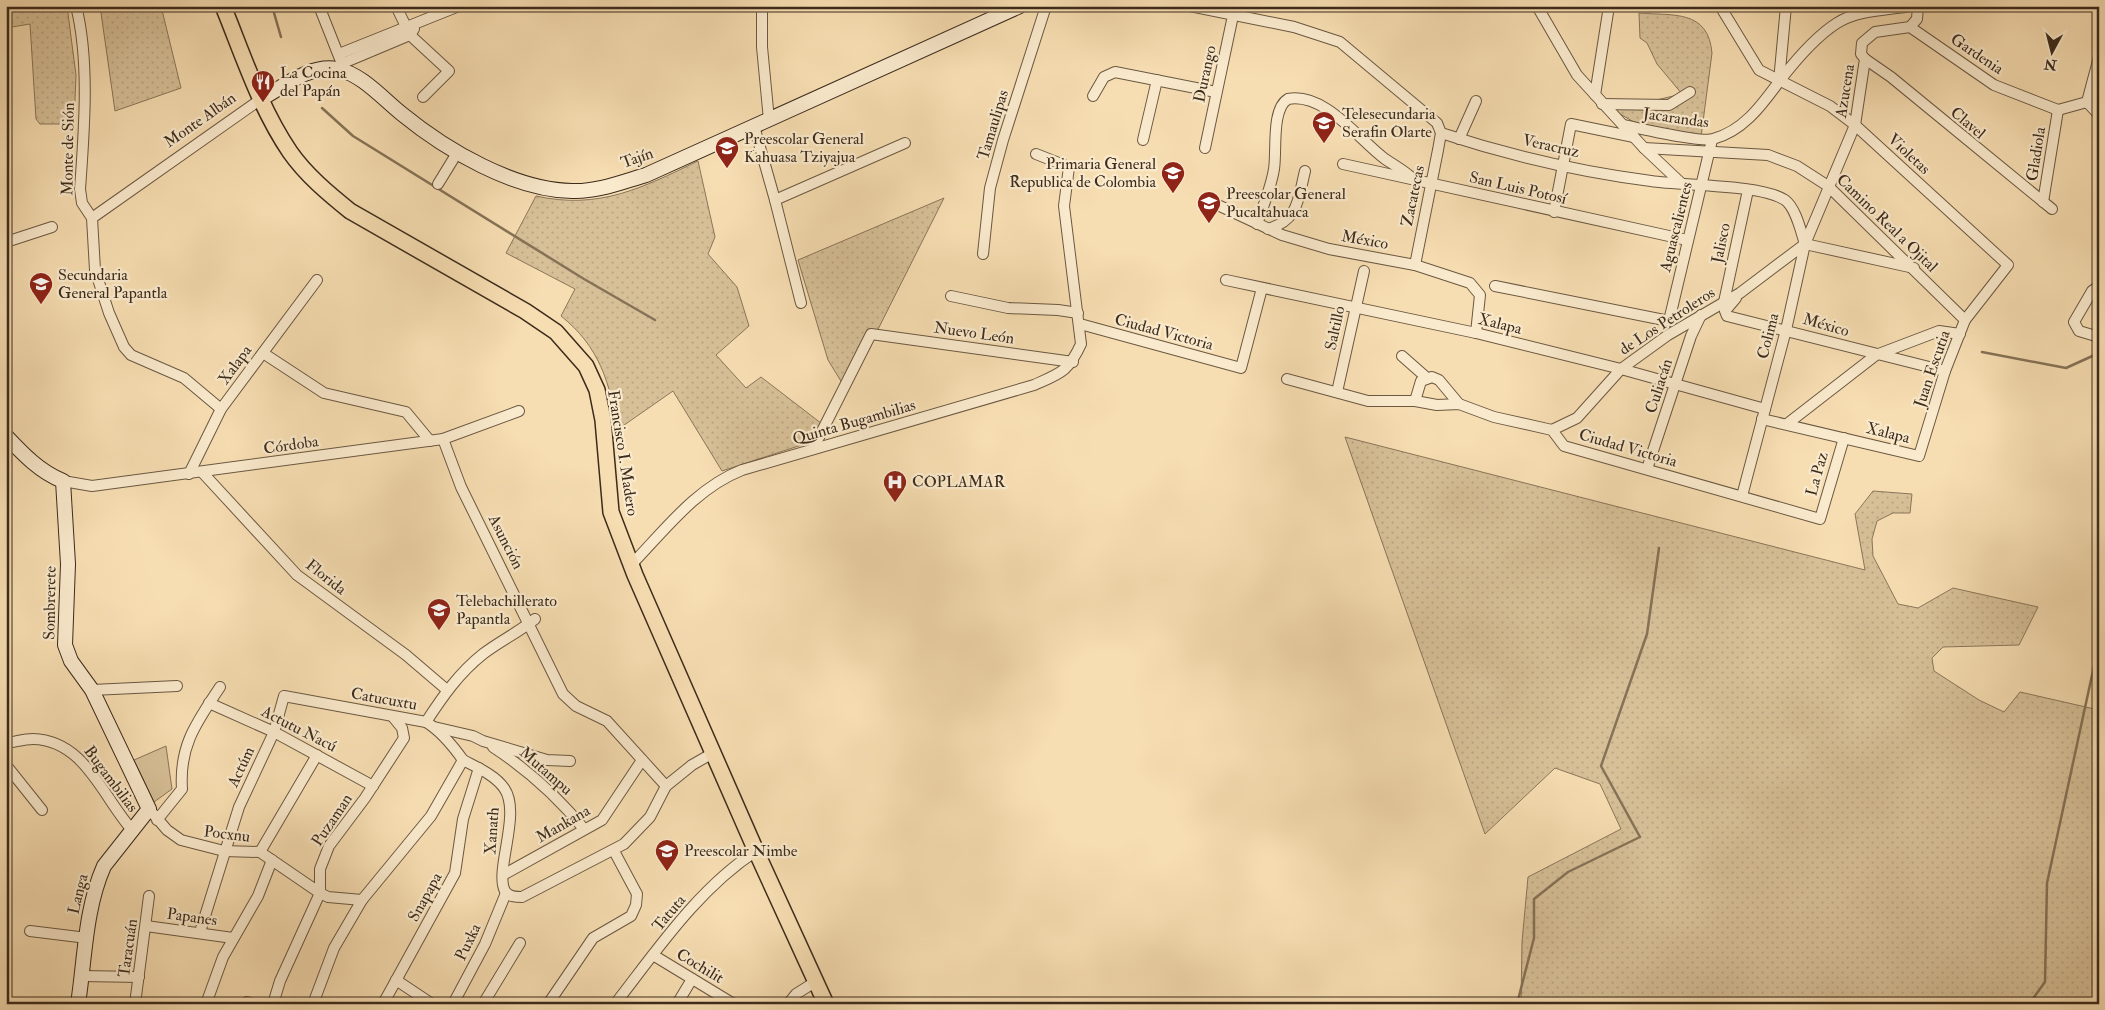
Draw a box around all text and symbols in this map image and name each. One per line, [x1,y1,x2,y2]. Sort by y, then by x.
north arrow [2028,28,2078,78]
street label: Gardenia [1947,29,2008,79]
street label: Durango [1189,43,1221,104]
text: N [2043,55,2059,74]
street label: Azucena [1831,62,1859,120]
place label: La Cocina del Papán [280,63,347,102]
restaurant icon: La Cocina del Papán [250,69,276,103]
street label: Tamaulipas [973,87,1014,163]
street label: Monte Albán [160,88,240,152]
street label: Monte de Sión [57,102,79,196]
street label: Jacarandas [1641,103,1710,134]
street label: Clavel [1946,103,1990,143]
place label: Telesecundaria Serafin Olarte [1342,104,1436,142]
school or university icon: Telesecundaria Serafin Olarte [1311,110,1337,144]
street label: Gladiola [2022,125,2050,182]
place label: Preescolar General Kahuasa Tziyajua [744,129,864,167]
street label: Violetas [1884,129,1934,179]
street label: Veracruz [1521,130,1582,162]
school or university icon: Preescolar General Kahuasa Tziyajua [714,135,740,169]
street label: Tajín [618,143,656,173]
place label: Primaria General Republica de Colombia [1009,154,1156,193]
school or university icon: Primaria General Republica de Colombia [1160,160,1186,194]
street label: Zacatecas [1397,164,1429,228]
street label: San Luis Potosí [1467,167,1570,209]
street label: Camino Real a Ojital [1832,170,1942,276]
street label: Aguascalientes [1655,180,1697,275]
place label: Preescolar General Pucaltahuaca [1226,184,1346,222]
school or university icon: Preescolar General Pucaltahuaca [1196,190,1222,224]
street label: Jalisco [1707,221,1736,266]
street label: México [1340,226,1390,254]
place label: Secundaria General Papantla [58,265,168,304]
school or university icon: Secundaria General Papantla [28,271,54,305]
street label: de Los Petroleros [1615,283,1719,359]
street label: Saltillo [1321,304,1349,352]
street label: Ciudad Victoria [1112,309,1216,355]
street label: Xalapa [1476,309,1524,340]
street label: México [1801,309,1852,341]
street label: Colima [1753,311,1783,361]
street label: Nuevo León [933,317,1015,349]
street label: Juan Escutia [1909,327,1956,412]
street label: Xalapa [214,341,257,389]
street label: Culiacán [1641,356,1677,416]
street label: Francisco I. Madero [603,389,643,518]
street label: Quinta Bugambilias [790,395,918,449]
street label: Xalapa [1864,418,1912,449]
street label: Ciudad Victoria [1577,424,1680,472]
street label: Córdoba [262,431,320,459]
street label: La Paz [1801,449,1833,498]
hospital icon: COPLAMAR [882,469,908,503]
place label: COPLAMAR [912,472,1006,492]
street label: Asunción [483,510,528,573]
street label: Florida [302,555,351,599]
street label: Sombrerete [39,566,61,640]
place label: Telebachillerato Papantla [456,591,557,630]
school or university icon: Telebachillerato Papantla [426,597,452,631]
street label: Catucuxtu [349,683,419,715]
street label: Actutu Nacú [257,701,340,757]
street label: Bugambilias [80,742,142,816]
street label: Mutampu [515,742,577,800]
street label: Actúm [223,743,259,791]
street label: Puzaman [307,790,357,850]
street label: Mankana [532,800,594,847]
street label: Xanath [480,806,504,855]
street label: Pocxnu [203,821,251,847]
school or university icon: Preescolar Nimbe [654,838,680,872]
place label: Preescolar Nimbe [684,841,798,861]
street label: Snapapa [403,869,448,926]
street label: Langa [63,871,93,916]
street label: Tatuta [648,890,690,935]
street label: Papanes [165,904,218,931]
street label: Taracuán [114,918,142,978]
street label: Puxka [450,920,486,964]
street label: Cochilit [673,944,727,988]

